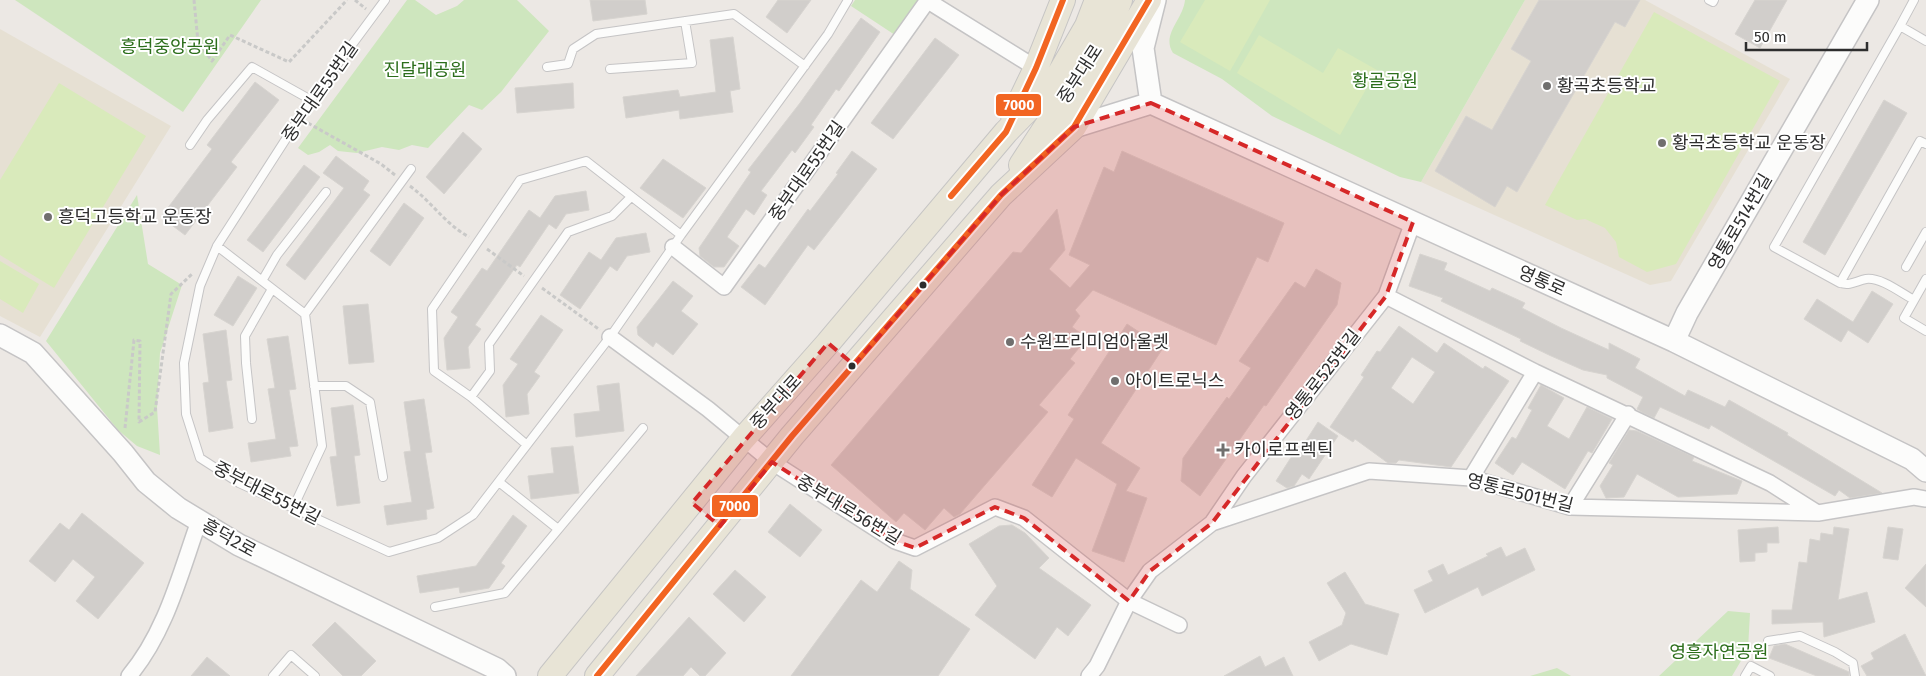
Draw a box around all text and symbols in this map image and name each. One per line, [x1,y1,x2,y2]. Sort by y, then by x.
scale bar [1746,20,1867,52]
text: 50 m [1754,28,1787,46]
park label: 흥덕중앙공원 [120,36,220,58]
street label: 중부대로55번길 [277,38,363,146]
street label: 중부대로 [1053,40,1107,108]
park label: 진달래공원 [384,59,466,81]
park label: 황골공원 [1352,70,1418,92]
place label: 황곡초등학교 [1557,75,1656,97]
marker: 황곡초등학교 [1541,80,1553,92]
line badge: 7000 [995,93,1042,117]
text: 7000 [1004,97,1034,114]
street label: 중부대로55번길 [764,117,850,225]
place label: 황곡초등학교 운동장 [1672,132,1826,154]
marker: 황곡초등학교 운동장 [1656,137,1668,149]
street label: 영통로514번길 [1703,170,1777,274]
place label: 흥덕고등학교 운동장 [58,206,212,228]
marker: 흥덕고등학교 운동장 [42,211,54,223]
street label: 영통로 [1515,261,1569,301]
unlabelled marker [918,280,928,290]
street label: 영통로525번길 [1281,325,1365,425]
place label: 수원프리미엄아울렛 [1020,331,1169,353]
marker: 수원프리미엄아울렛 [1004,336,1016,348]
unlabelled marker [847,361,857,371]
street label: 중부대로 [746,370,806,434]
place label: 아이트로닉스 [1125,370,1224,392]
marker: 아이트로닉스 [1109,375,1121,387]
place label: 카이로프렉틱 [1234,439,1333,461]
marker: 카이로프렉틱 [1216,443,1230,457]
street label: 중부대로55번길 [210,457,324,529]
street label: 영통로501번길 [1464,469,1576,517]
street label: 중부대로56번길 [793,470,905,550]
line badge: 7000 [711,494,759,518]
text: 7000 [720,498,750,515]
street label: 흥덕2로 [198,514,260,562]
park label: 영흥자연공원 [1669,641,1769,663]

